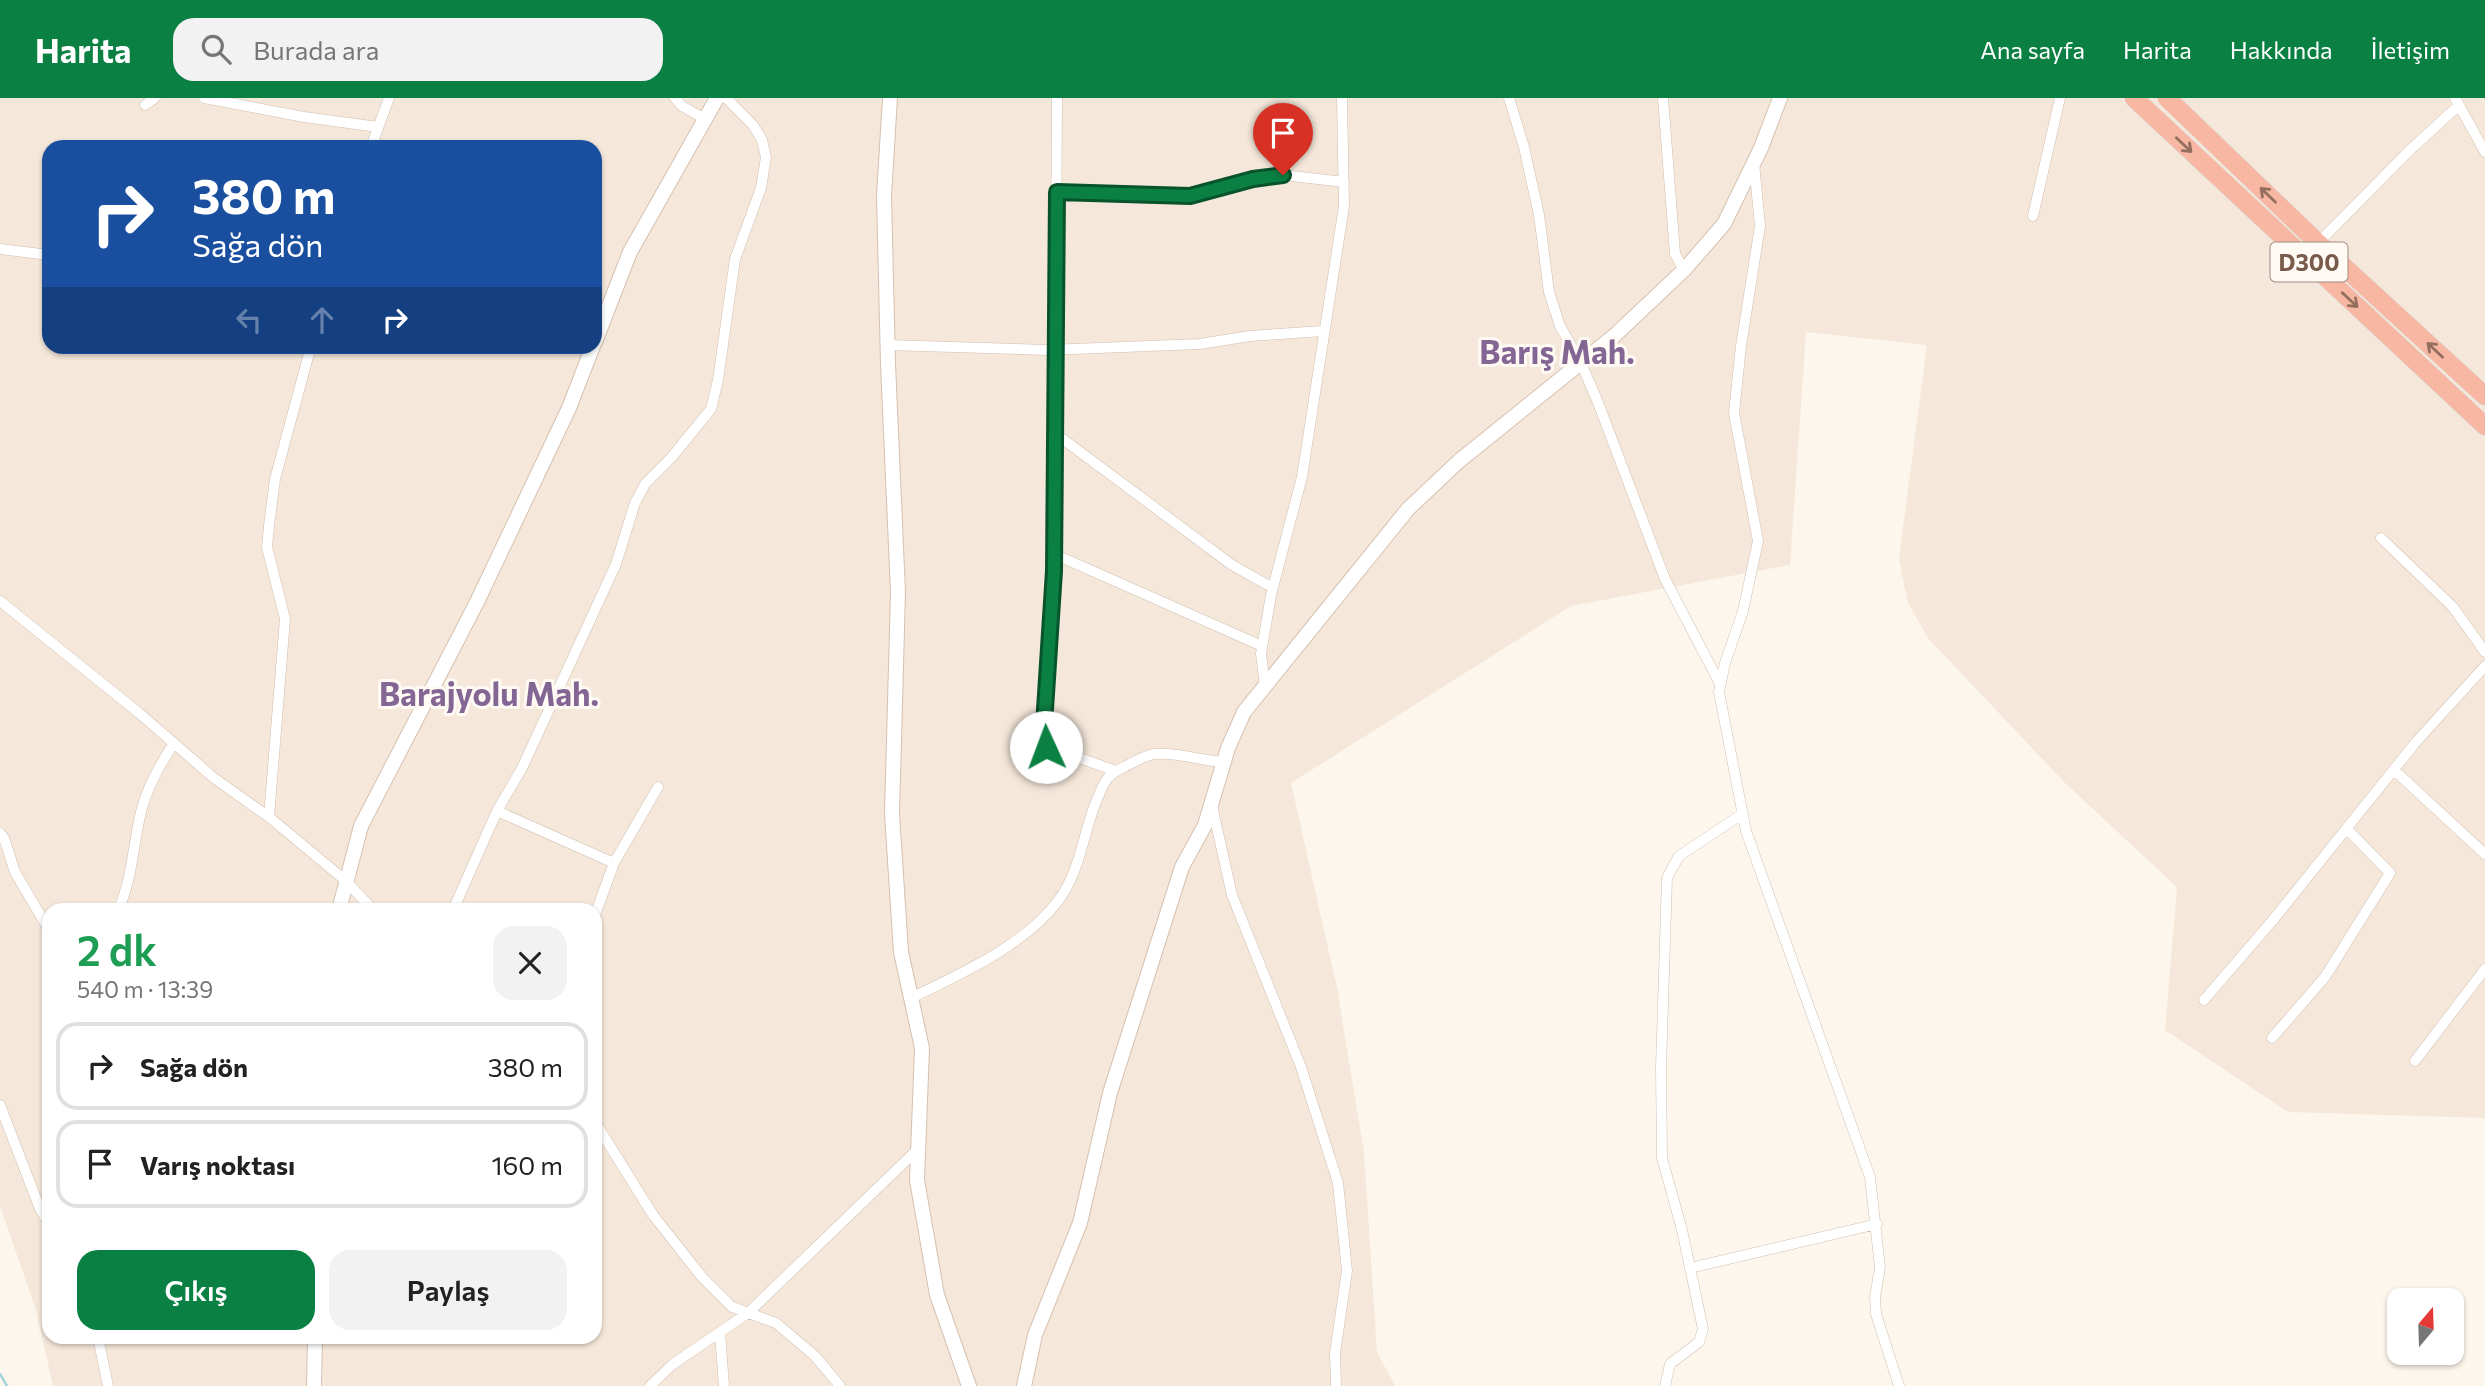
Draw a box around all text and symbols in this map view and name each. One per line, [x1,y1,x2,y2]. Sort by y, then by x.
search box [173,18,663,81]
text: Harita [35,29,131,70]
icon: search [197,30,235,68]
text: Burada ara [253,34,379,65]
text: Ana sayfa [1980,35,2085,64]
text: Harita [2123,35,2192,64]
text: Hakkında [2230,35,2333,64]
text: İletişim [2371,35,2450,64]
pin [1253,103,1313,175]
icon: arrive [1264,114,1302,152]
one-way arrow [2175,136,2192,153]
text: 380 m [192,164,336,224]
icon: right [77,168,168,259]
one-way arrow [2260,187,2277,204]
text: Sağa dön [192,224,323,264]
road number: D300 [2270,242,2348,281]
one-way arrow [2341,292,2358,309]
icon: left [230,301,268,339]
icon: ahead [303,301,341,339]
icon: right [376,301,414,339]
district label: Barış Mah. [1479,331,1635,371]
one-way arrow [2427,342,2444,359]
district label: Barajyolu Mah. [379,673,599,713]
position arrow [1009,710,1083,784]
text: 2 dk [77,923,157,975]
button: close [493,926,567,1000]
text: 540 m · 13:39 [77,975,213,1003]
icon: right [81,1047,119,1085]
text: Sağa dön [140,1051,248,1082]
text: 380 m [488,1051,563,1082]
icon: arrive [81,1145,119,1183]
text: Varış noktası [140,1149,295,1180]
text: 160 m [491,1149,563,1180]
button: Çıkış [77,1250,315,1330]
button: Paylaş [329,1250,567,1330]
north arrow [2387,1288,2464,1365]
map controls [2387,1288,2464,1365]

